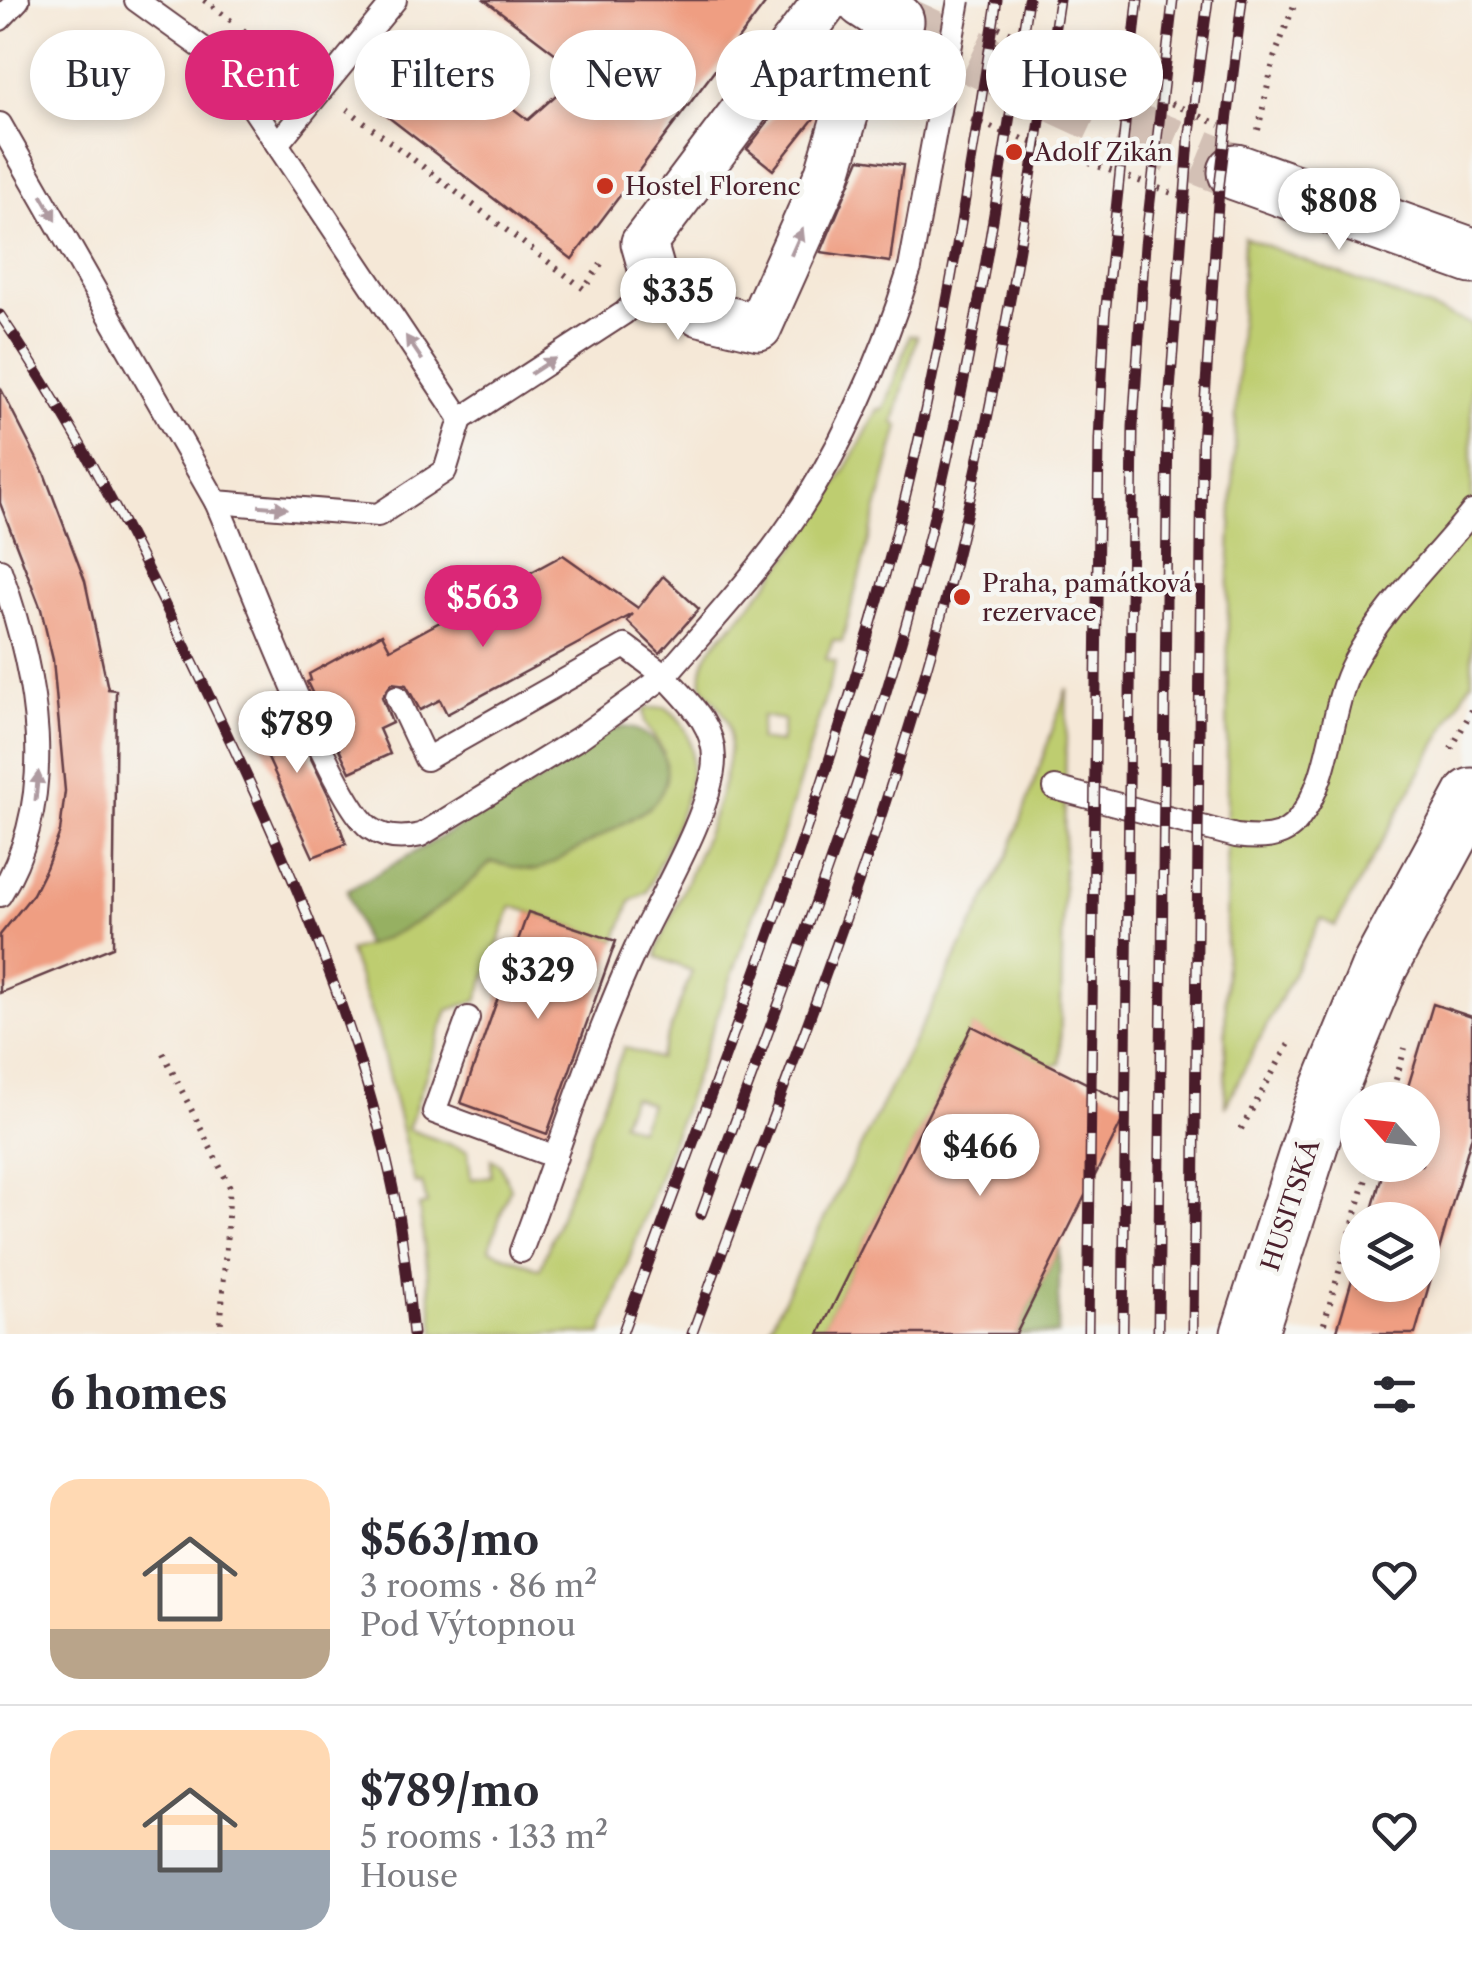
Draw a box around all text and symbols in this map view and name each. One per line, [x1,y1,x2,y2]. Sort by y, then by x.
chip: Buy [30,30,165,120]
chip: Rent [185,30,334,120]
chip: Filters [354,30,530,120]
chip: New [550,30,696,120]
chip: Apartment [716,30,966,120]
chip: House [986,30,1163,120]
place label: Adolf Zikán [1033,137,1173,168]
marker: Adolf Zikán [1003,141,1025,163]
pin: $808 [1280,168,1398,253]
place label: Hostel Florenc [625,171,801,202]
marker: Hostel Florenc [594,175,616,197]
text: $808 [1300,181,1378,220]
one-way arrow [40,194,57,222]
one-way arrow [789,227,805,257]
pin: $335 [619,258,737,343]
text: $335 [642,271,714,310]
one-way arrow [405,335,423,362]
one-way arrow [529,357,556,375]
one-way arrow [258,499,289,515]
pin: $563 [424,565,542,650]
place label: Praha, památková rezervace [982,568,1193,628]
text: $563 [447,578,519,617]
marker: Praha, památková rezervace [951,586,973,608]
pin: $789 [238,691,356,776]
text: $789 [260,704,334,743]
one-way arrow [30,770,46,801]
pin: $329 [479,937,597,1022]
text: $329 [501,950,575,989]
north arrow [1340,1082,1440,1182]
map controls [1340,1082,1440,1302]
pin: $466 [921,1114,1039,1199]
text: $466 [942,1127,1018,1166]
street label: HUSITSKÁ [1255,1135,1326,1275]
button: layers [1340,1202,1440,1302]
icon: filters [1367,1367,1422,1422]
text: 6 homes [50,1368,228,1420]
text: $563/mo [360,1514,539,1566]
icon: home [130,1519,250,1639]
icon: heart [1367,1552,1422,1607]
text: 3 rooms · 86 m² [360,1566,597,1605]
text: Pod Výtopnou [360,1605,576,1644]
text: $789/mo [360,1765,539,1817]
icon: home [130,1770,250,1890]
icon: heart [1367,1803,1422,1858]
text: 5 rooms · 133 m² [360,1817,608,1856]
text: House [360,1856,458,1895]

